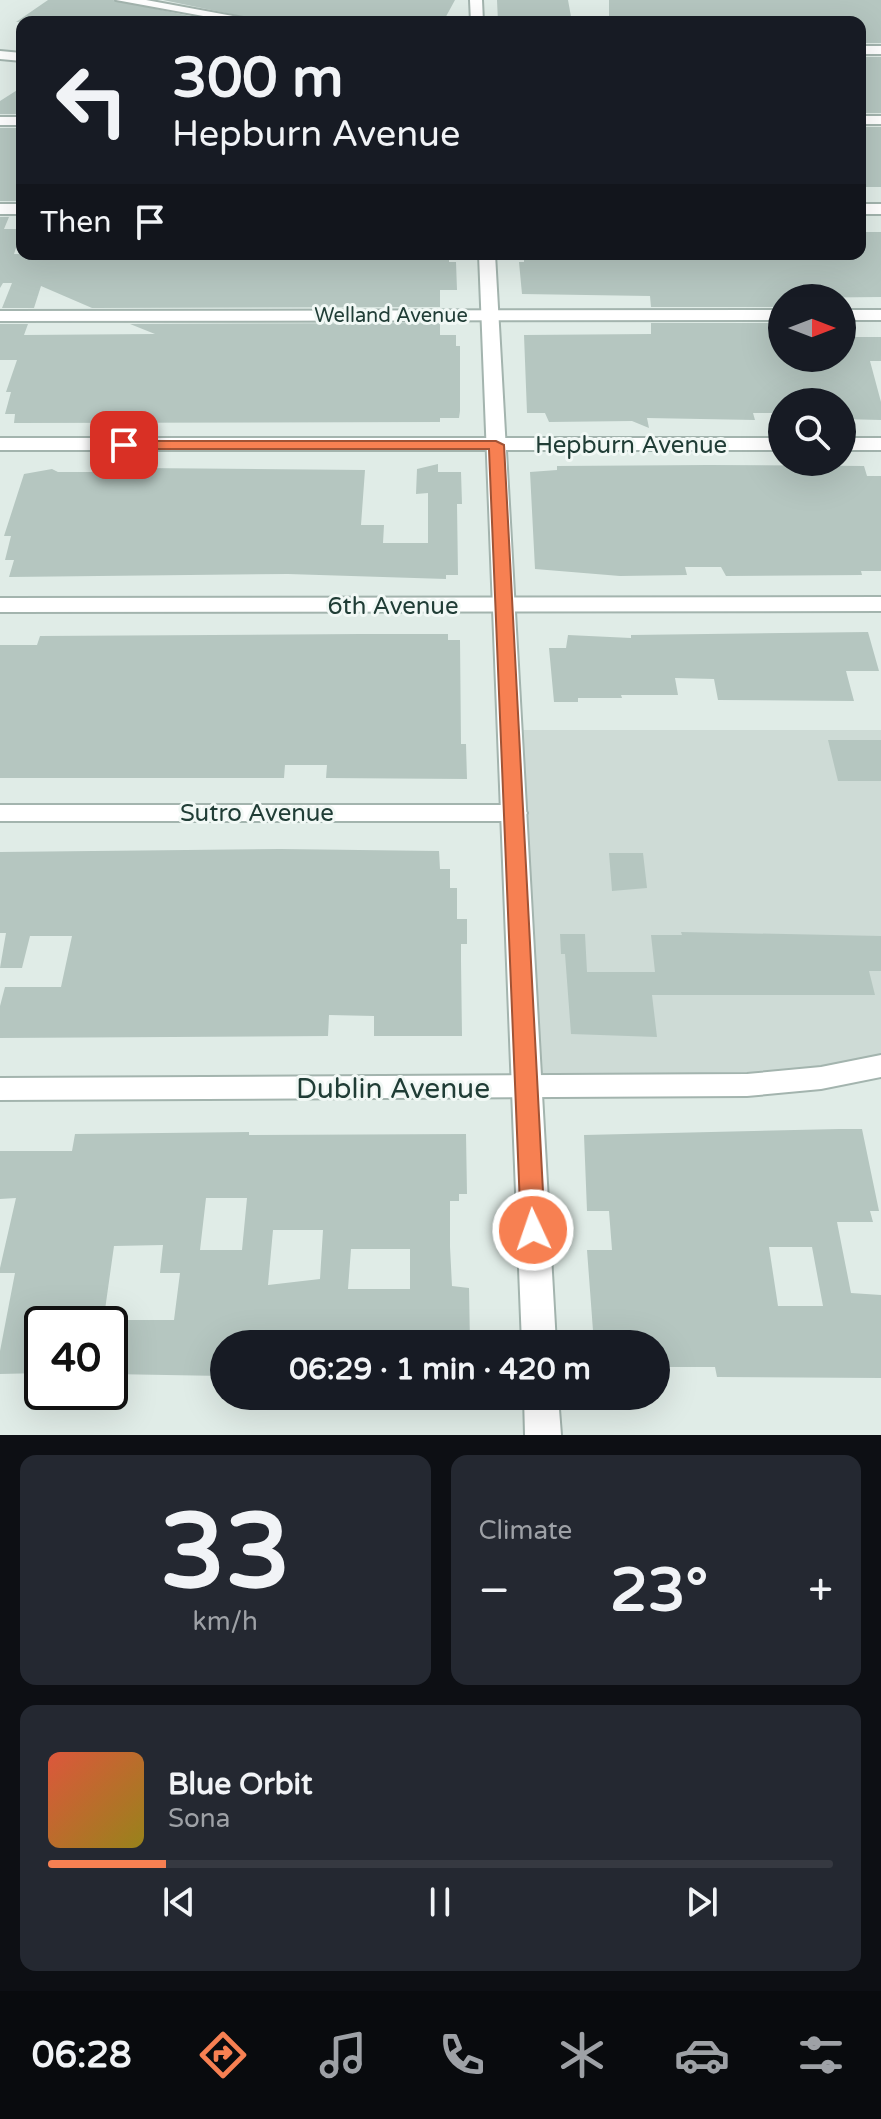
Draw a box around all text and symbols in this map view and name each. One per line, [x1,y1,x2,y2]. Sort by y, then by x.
text: 300 m [172,45,343,112]
icon: left [40,48,144,152]
text: Hepburn Avenue [172,113,460,156]
icon: arrive [128,200,172,244]
text: Then [40,204,112,241]
north arrow [768,284,856,372]
map controls [768,284,856,476]
street label: Welland Avenue [314,304,468,328]
button: search [768,388,856,476]
pin [90,411,158,479]
icon: arrive [102,423,146,467]
street label: Hepburn Avenue [535,431,727,460]
street label: 6th Avenue [328,592,459,621]
street label: Sutro Avenue [180,799,334,828]
street label: Dublin Avenue [296,1072,490,1106]
position arrow [491,1188,575,1272]
speed limit sign: 40 [24,1306,128,1410]
text: 06:29 · 1 min · 420 m [289,1351,591,1388]
text: 33 [160,1491,291,1616]
text: Climate [479,1515,572,1546]
text: 23° [610,1555,708,1627]
text: − [479,1565,510,1618]
text: + [808,1565,833,1618]
text: km/h [193,1606,258,1637]
text: Blue Orbit [168,1766,313,1803]
text: Sona [168,1803,230,1834]
icon: previous [157,1880,201,1924]
icon: pause [418,1880,462,1924]
icon: next [680,1880,724,1924]
icon: directions [195,2027,251,2083]
icon: music [315,2027,371,2083]
icon: phone [434,2027,490,2083]
icon: climate [554,2027,610,2083]
icon: car [674,2027,730,2083]
icon: filters [793,2027,849,2083]
text: 06:28 [32,2034,132,2077]

